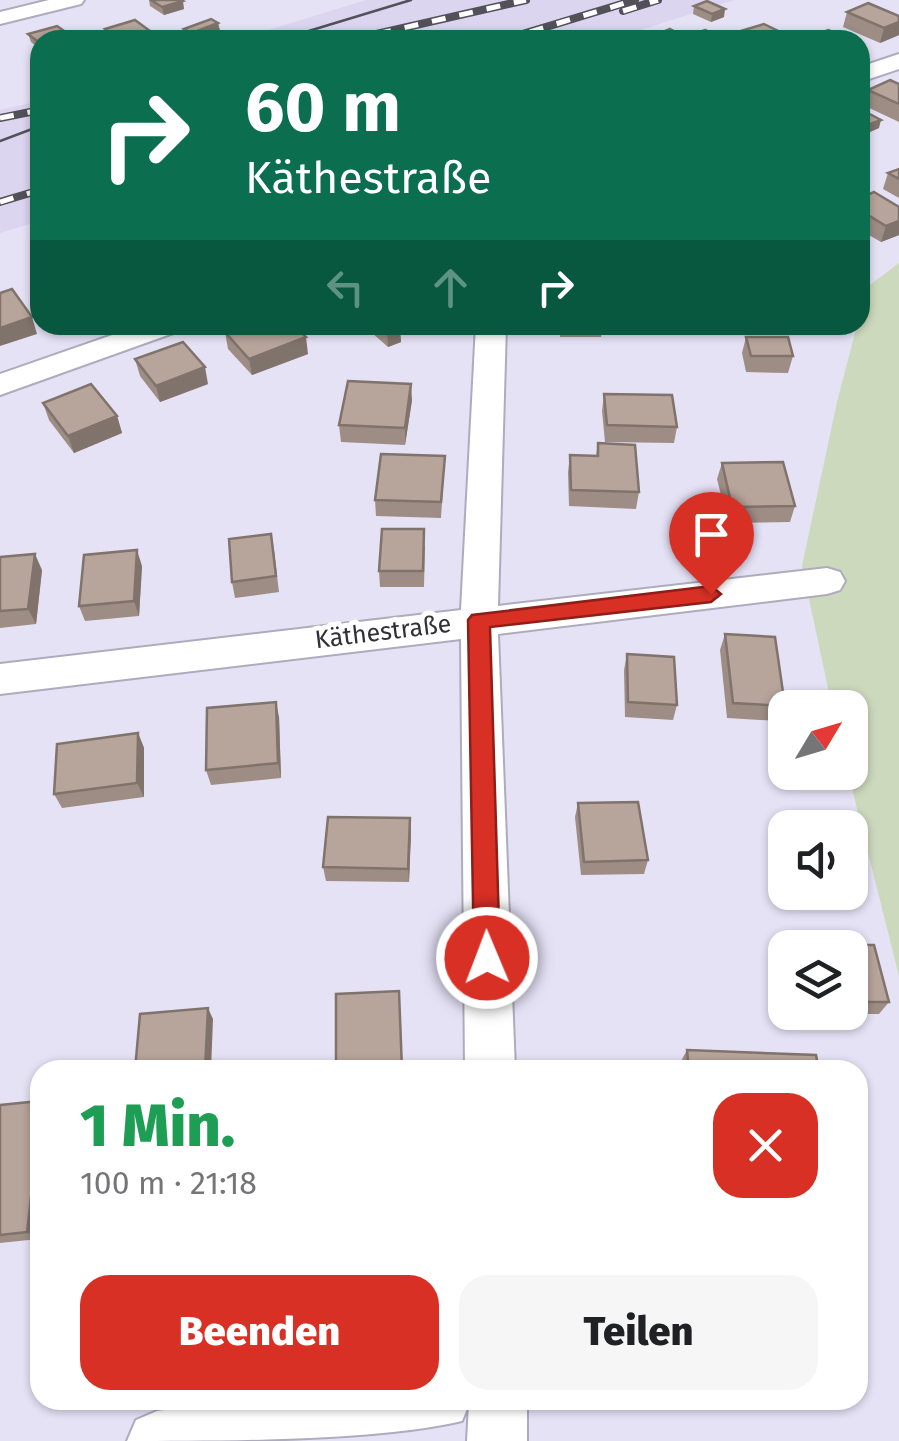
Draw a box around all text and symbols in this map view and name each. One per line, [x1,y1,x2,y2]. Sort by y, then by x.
text: 60 m [245,66,401,150]
icon: right [80,70,210,200]
text: Käthestraße [245,151,492,205]
icon: left [318,260,373,315]
icon: ahead [423,260,478,315]
icon: right [528,260,583,315]
pin [669,492,754,595]
icon: arrive [684,507,739,562]
street label: Käthestraße [313,609,453,655]
north arrow [768,690,868,790]
map controls [768,690,868,1030]
button: sound [768,810,868,910]
position arrow [435,906,539,1010]
button: layers [768,930,868,1030]
text: 1 Min. [80,1090,235,1162]
button: close [713,1093,818,1198]
text: 100 m · 21:18 [80,1164,257,1202]
button: Beenden [80,1275,439,1390]
button: Teilen [459,1275,818,1390]

